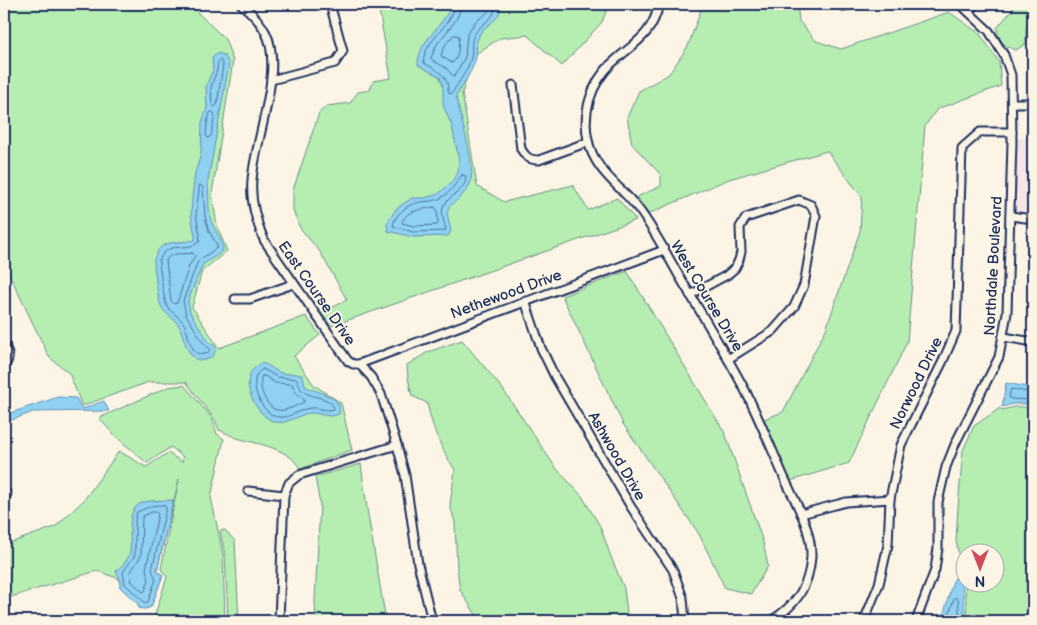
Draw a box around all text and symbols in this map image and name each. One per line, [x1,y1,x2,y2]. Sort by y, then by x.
street label: Northdale Boulevard [980,196,1007,336]
street label: East Course Drive [274,237,360,349]
street label: West Course Drive [666,237,747,355]
street label: Nethewood Drive [448,266,564,323]
street label: Norwood Drive [886,334,947,432]
street label: Ashwood Drive [584,409,650,504]
north arrow [954,542,1004,592]
text: N [975,572,985,589]

